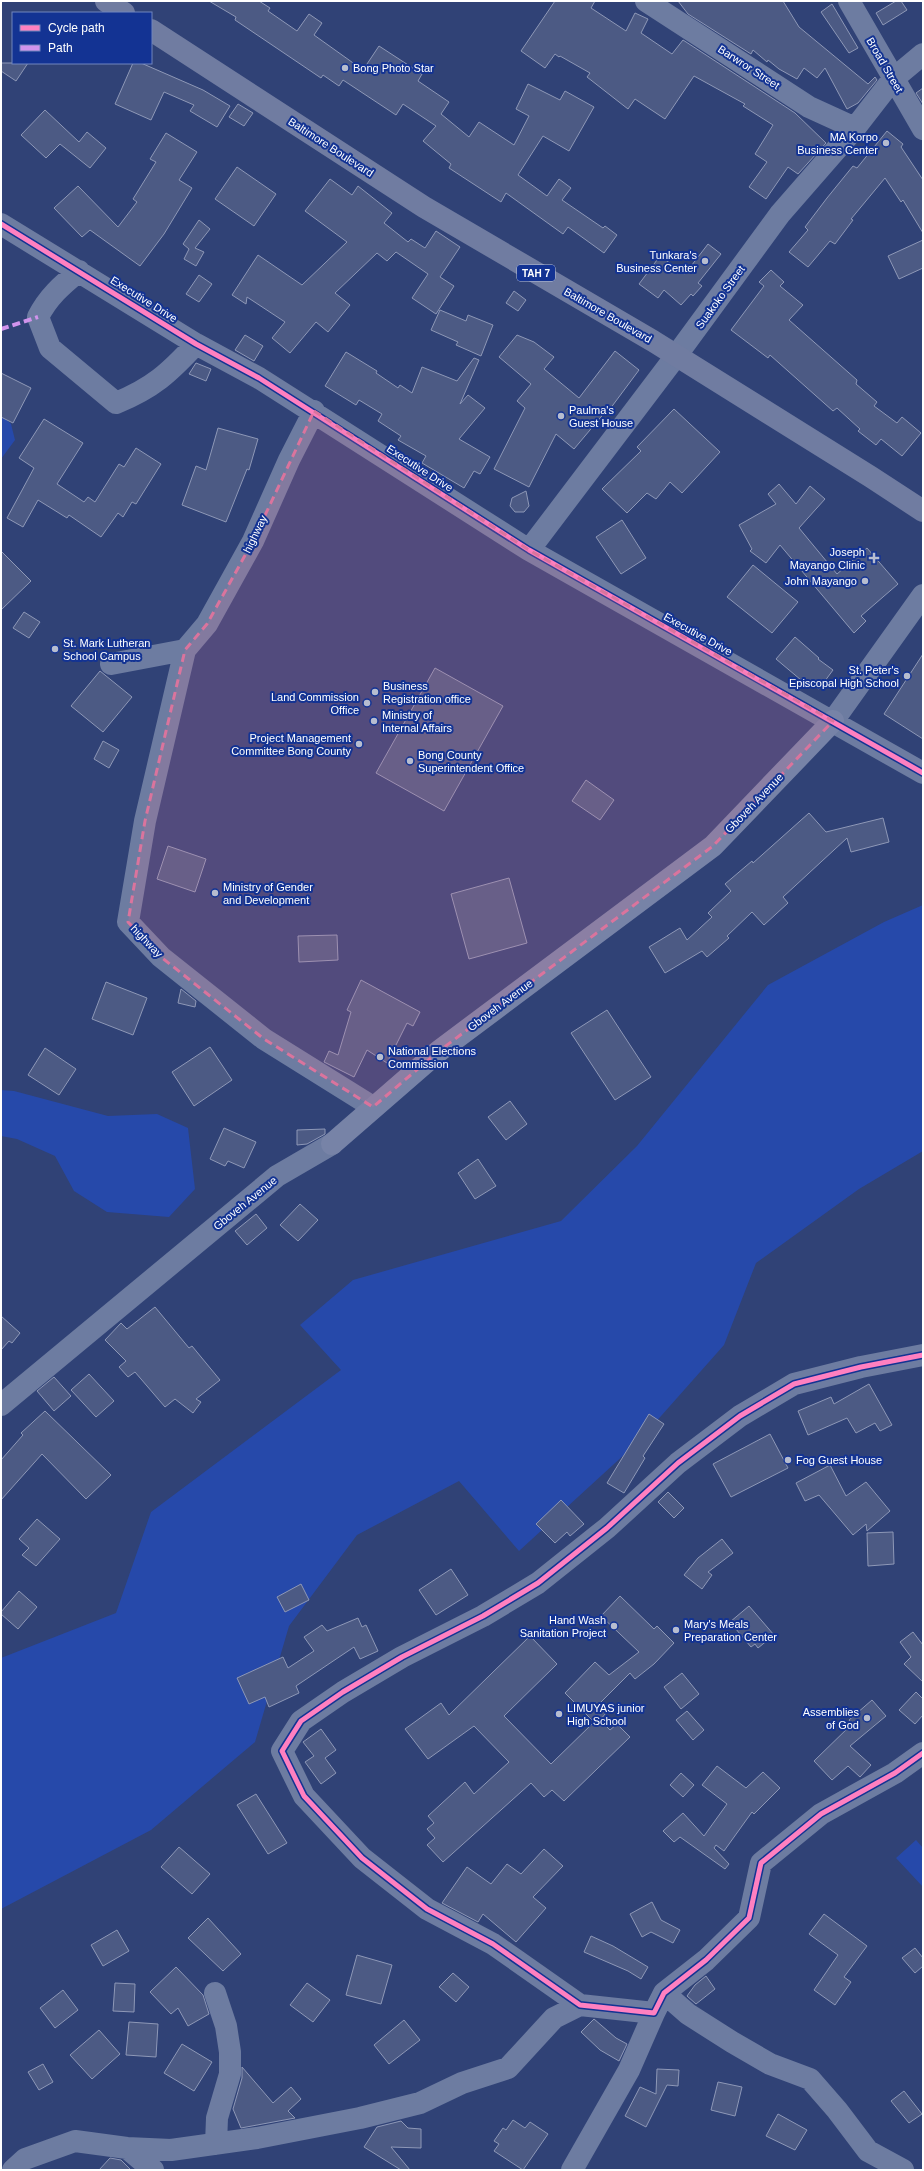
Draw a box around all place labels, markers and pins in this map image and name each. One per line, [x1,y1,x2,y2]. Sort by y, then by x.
place label: Bong Photo Star [353,62,434,74]
marker: Bong Photo Star [340,63,350,73]
place label: MA Korpo Business Center [797,131,878,156]
marker: MA Korpo Business Center [881,138,891,148]
place label: Tunkara's Business Center [616,249,697,274]
marker: Tunkara's Business Center [700,256,710,266]
place label: Paulma's Guest House [569,404,633,429]
marker: Paulma's Guest House [556,411,566,421]
place label: Joseph Mayango Clinic [790,546,865,571]
marker: Joseph Mayango Clinic [868,552,880,564]
place label: John Mayango [785,575,857,587]
marker: John Mayango [860,576,870,586]
place label: St. Mark Lutheran School Campus [63,637,150,662]
marker: St. Mark Lutheran School Campus [50,644,60,654]
place label: St. Peter's Episcopal High School [789,664,899,689]
marker: St. Peter's Episcopal High School [902,671,912,681]
place label: Business Registration office [383,680,471,705]
marker: Business Registration office [370,687,380,697]
place label: Land Commission Office [271,691,359,716]
marker: Land Commission Office [362,698,372,708]
place label: Ministry of Internal Affairs [382,709,453,734]
marker: Ministry of Internal Affairs [369,716,379,726]
place label: Project Management Committee Bong County [231,732,351,757]
marker: Project Management Committee Bong County [354,739,364,749]
place label: Bong County Superintendent Office [418,749,524,774]
marker: Bong County Superintendent Office [405,756,415,766]
place label: Ministry of Gender and Development [223,881,313,906]
marker: Ministry of Gender and Development [210,888,220,898]
place label: National Elections Commission [388,1045,477,1070]
marker: National Elections Commission [375,1052,385,1062]
place label: Fog Guest House [796,1454,882,1466]
marker: Fog Guest House [783,1455,793,1465]
place label: Hand Wash Sanitation Project [520,1614,606,1639]
place label: Mary's Meals Preparation Center [684,1618,777,1643]
marker: Hand Wash Sanitation Project [609,1621,619,1631]
marker: Mary's Meals Preparation Center [671,1625,681,1635]
place label: LIMUYAS junior High School [567,1702,645,1727]
place label: Assemblies of God [803,1706,859,1731]
marker: LIMUYAS junior High School [554,1709,564,1719]
marker: Assemblies of God [862,1713,872,1723]

